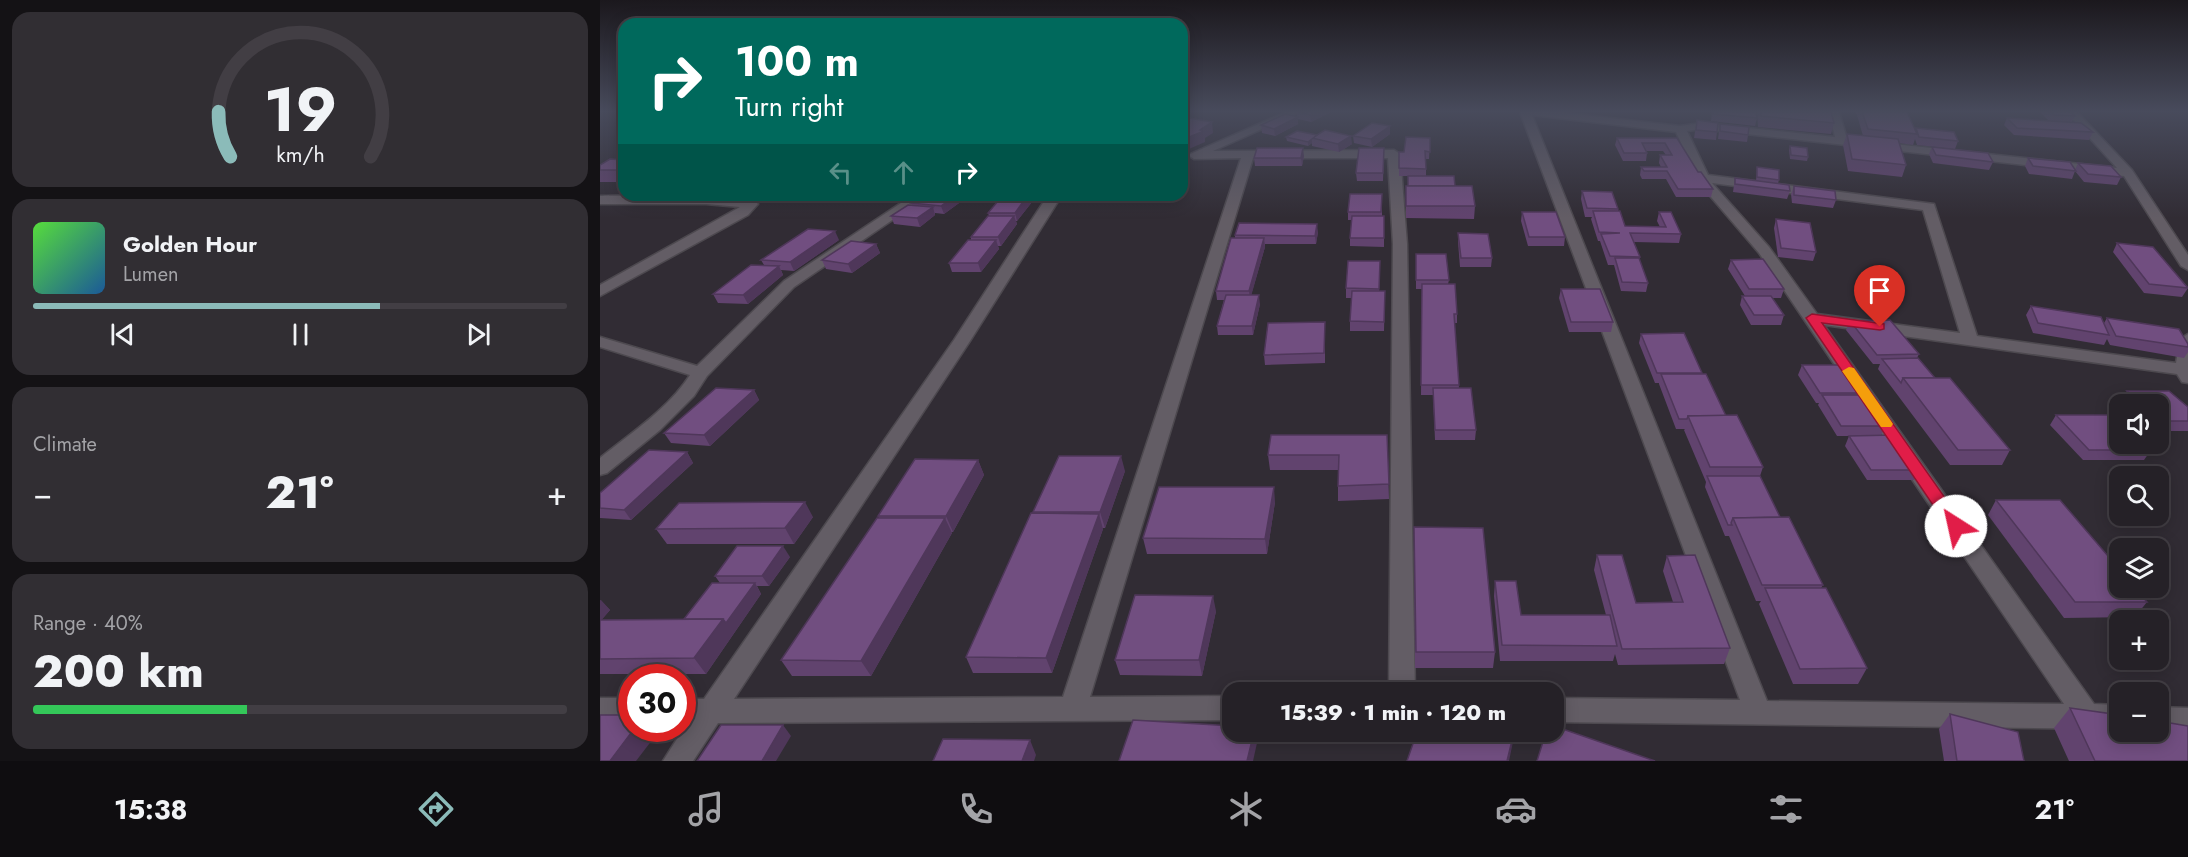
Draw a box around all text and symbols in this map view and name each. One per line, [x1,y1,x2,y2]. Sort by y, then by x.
text: 100 m [735,31,859,92]
icon: right [636,42,714,120]
text: 19 [263,64,337,154]
text: Turn right [735,87,843,126]
text: km/h [276,139,324,170]
icon: left [824,156,857,189]
icon: ahead [887,156,920,189]
icon: right [950,156,983,189]
text: Golden Hour [123,228,257,260]
text: Lumen [123,260,179,289]
pin [1854,265,1905,327]
icon: arrive [1863,274,1896,307]
icon: previous [106,318,139,351]
icon: pause [284,318,317,351]
icon: next [462,318,495,351]
map controls [2109,394,2169,742]
button: sound [2109,394,2169,454]
text: Climate [33,430,97,459]
text: 21° [266,460,334,525]
button: search [2109,466,2169,526]
text: − [33,470,52,517]
text: + [547,470,567,517]
position arrow [1924,494,1988,558]
button: layers [2109,538,2169,598]
text: Range · 40% [33,609,143,638]
button: + [2109,610,2169,670]
text: 200 km [33,639,204,704]
speed limit sign: 30 [618,664,696,742]
button: − [2109,682,2169,742]
text: 15:39 · 1 min · 120 m [1280,696,1506,728]
icon: directions [415,788,457,830]
icon: music [685,788,727,830]
icon: phone [955,788,997,830]
icon: climate [1225,788,1267,830]
icon: car [1495,788,1537,830]
icon: filters [1765,788,1807,830]
text: 15:38 [114,790,187,829]
text: 21° [2035,790,2074,829]

